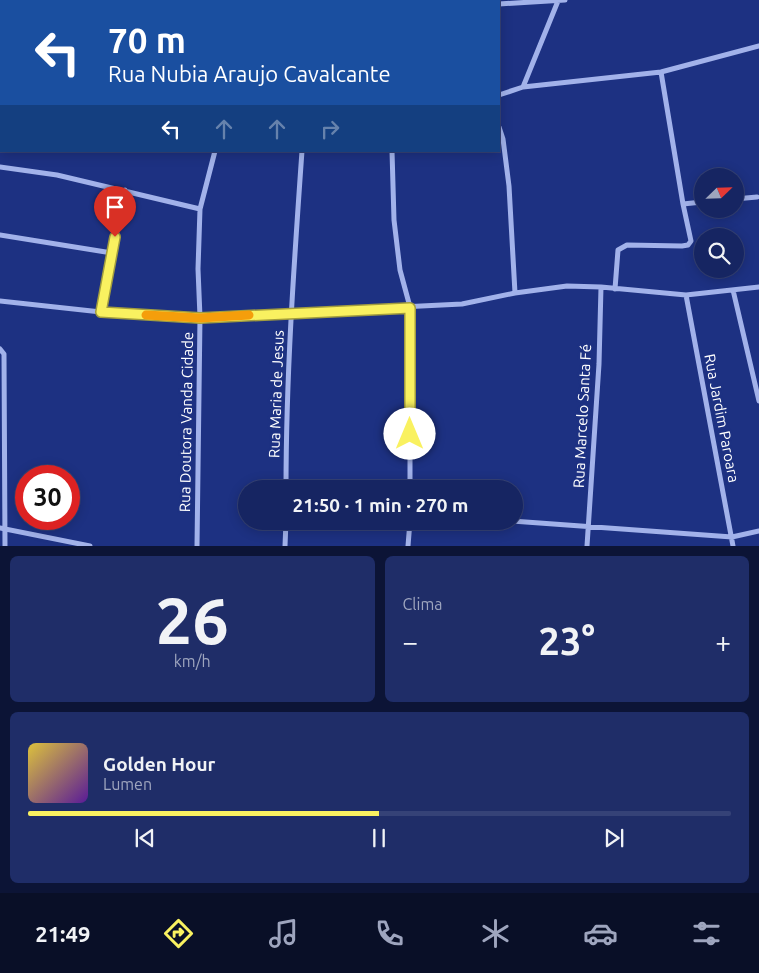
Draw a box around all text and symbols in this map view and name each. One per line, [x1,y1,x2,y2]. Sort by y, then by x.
icon: left [25,20,90,85]
text: 70 m [108,20,186,60]
text: Rua Nubia Araujo Cavalcante [108,61,391,86]
icon: left [157,115,185,143]
icon: ahead [210,115,238,143]
icon: ahead [263,115,291,143]
icon: right [316,115,344,143]
north arrow [694,168,744,218]
map controls [694,168,744,278]
pin [94,186,136,237]
icon: arrive [101,193,129,221]
button: search [694,228,744,278]
street label: Rua Maria de Jesus [265,330,287,458]
street label: Rua Doutora Vanda Cidade [176,332,196,512]
street label: Rua Marcelo Santa Fé [570,344,594,488]
street label: Rua Jardim Paroara [701,352,743,484]
position arrow [383,407,435,459]
speed limit sign: 30 [15,465,80,530]
text: 21:50 · 1 min · 270 m [293,494,468,516]
text: 26 [156,583,229,656]
text: Clima [403,595,442,613]
text: 23° [539,620,595,662]
text: − [403,626,418,657]
text: + [715,626,731,657]
text: km/h [174,652,211,670]
text: Golden Hour [103,753,215,775]
text: Lumen [103,775,152,793]
icon: previous [131,824,159,852]
icon: pause [365,824,393,852]
icon: next [600,824,628,852]
icon: directions [161,916,196,951]
icon: music [266,916,301,951]
icon: phone [372,916,407,951]
icon: climate [478,916,513,951]
icon: car [583,916,618,951]
icon: filters [689,916,724,951]
text: 21:49 [35,921,90,946]

